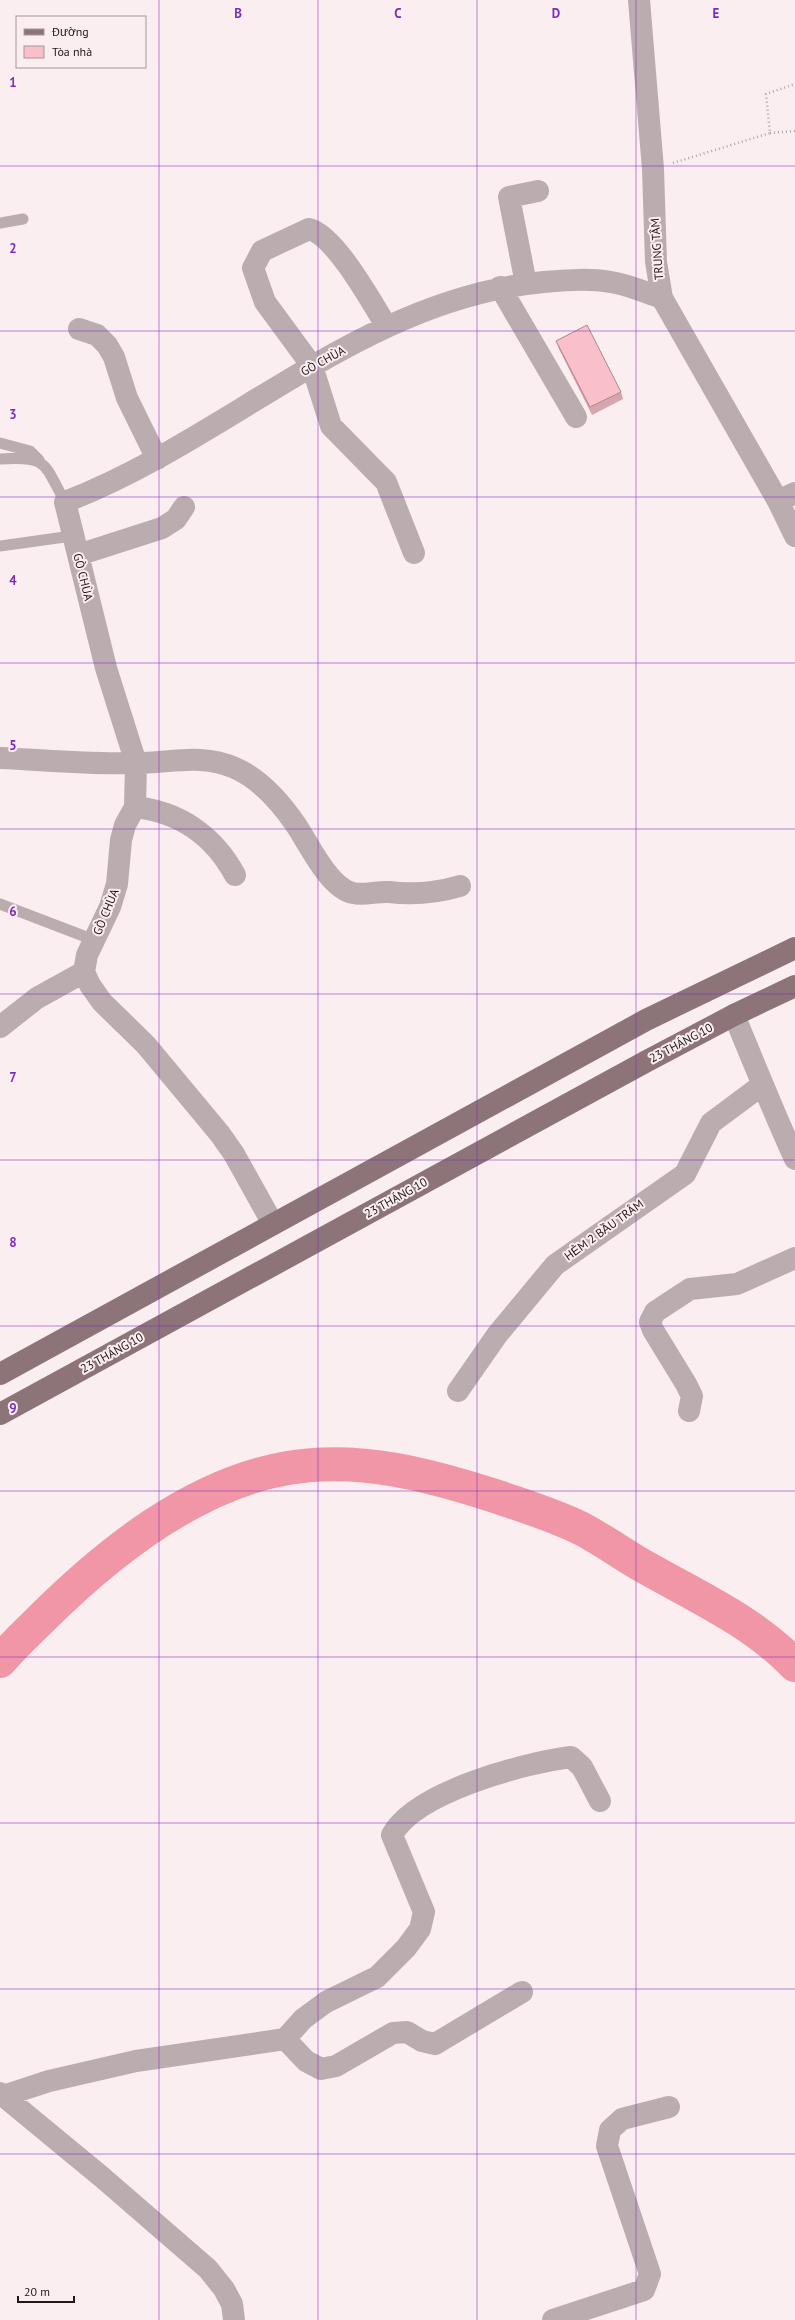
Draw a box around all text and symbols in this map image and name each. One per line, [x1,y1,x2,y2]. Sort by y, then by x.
text: B [234,5,242,22]
text: C [394,5,402,22]
text: D [552,5,560,22]
text: E [713,5,720,22]
legend [16,16,146,68]
text: Đường [51,24,89,39]
text: Tòa nhà [52,44,92,59]
text: 1 [9,74,17,91]
street label: TRUNG TÂM [647,217,666,281]
text: 2 [9,240,17,257]
street label: GÒ CHÙA [298,342,348,379]
text: 3 [9,406,17,423]
street label: GÒ CHÙA [70,552,97,602]
text: 4 [9,572,17,589]
text: 5 [9,737,17,754]
street label: GÒ CHÙA [89,887,122,937]
text: 6 [9,903,17,920]
street label: 23 THÁNG 10 [647,1019,715,1065]
text: 7 [9,1069,17,1086]
street label: 23 THÁNG 10 [362,1174,430,1221]
street label: HẺM 2 BẦU TRÂM [561,1196,646,1263]
text: 8 [9,1234,17,1251]
street label: 23 THÁNG 10 [78,1329,146,1376]
text: 9 [9,1400,17,1417]
scale bar [18,2278,74,2304]
text: 20 m [24,2284,50,2299]

